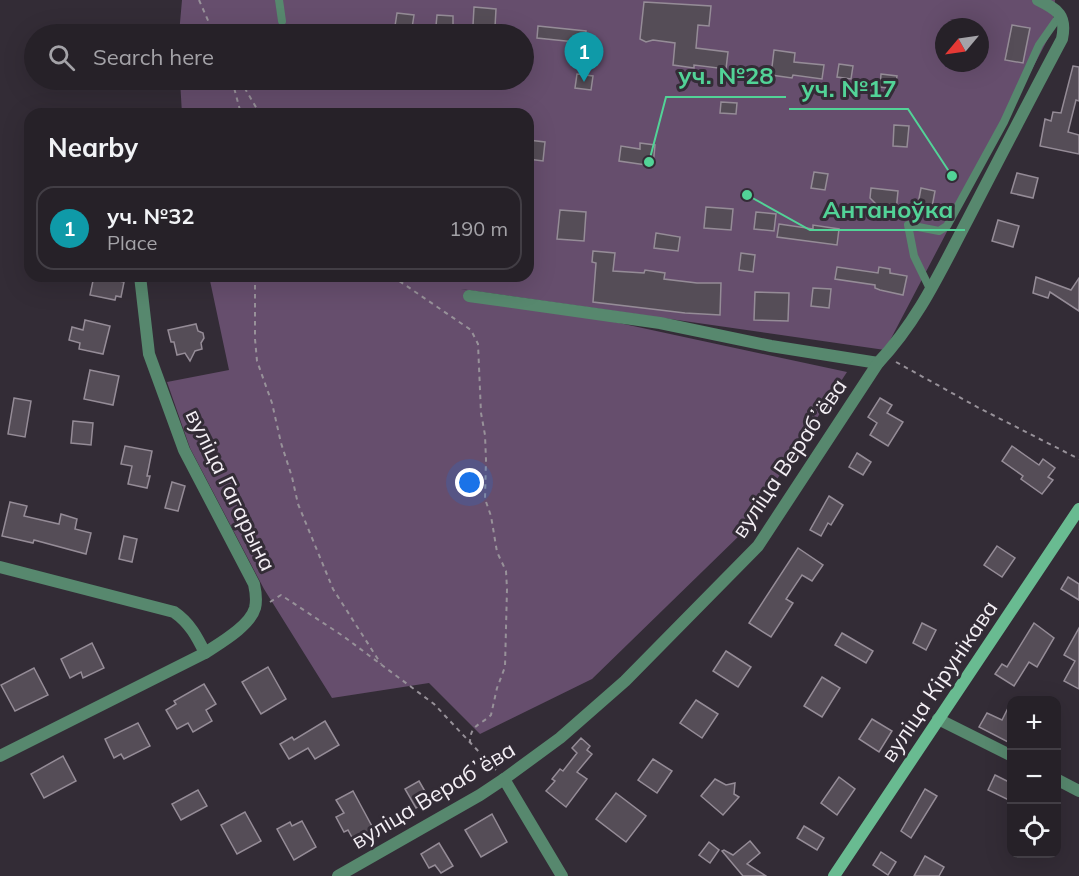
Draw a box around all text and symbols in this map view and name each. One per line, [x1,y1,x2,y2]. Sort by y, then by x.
north arrow [935,18,989,72]
search box [24,24,534,90]
pin: 1 [564,32,604,82]
icon: search [45,41,78,74]
text: Search here [93,43,214,71]
callout: уч. №28 [666,55,786,97]
text: уч. №28 [678,60,774,90]
callout: уч. №17 [789,67,908,109]
text: уч. №17 [801,73,897,103]
text: Nearby [48,131,138,164]
callout: Антаноўка [810,188,965,230]
text: Антаноўка [822,194,954,224]
text: уч. №32 [107,202,195,230]
text: 1 [64,216,76,241]
text: 190 m [449,216,508,241]
text: Place [107,230,157,255]
street label: вуліца Верабʼёва [725,373,853,543]
street label: вуліца Гагарына [180,404,282,576]
your location [455,468,484,497]
street label: вуліца Кірунікава [875,595,1003,767]
map controls [1007,696,1061,858]
button: + [1007,696,1061,750]
street label: вуліца Верабʼёва [346,735,520,855]
button: − [1007,750,1061,804]
button: locate [1007,804,1061,858]

